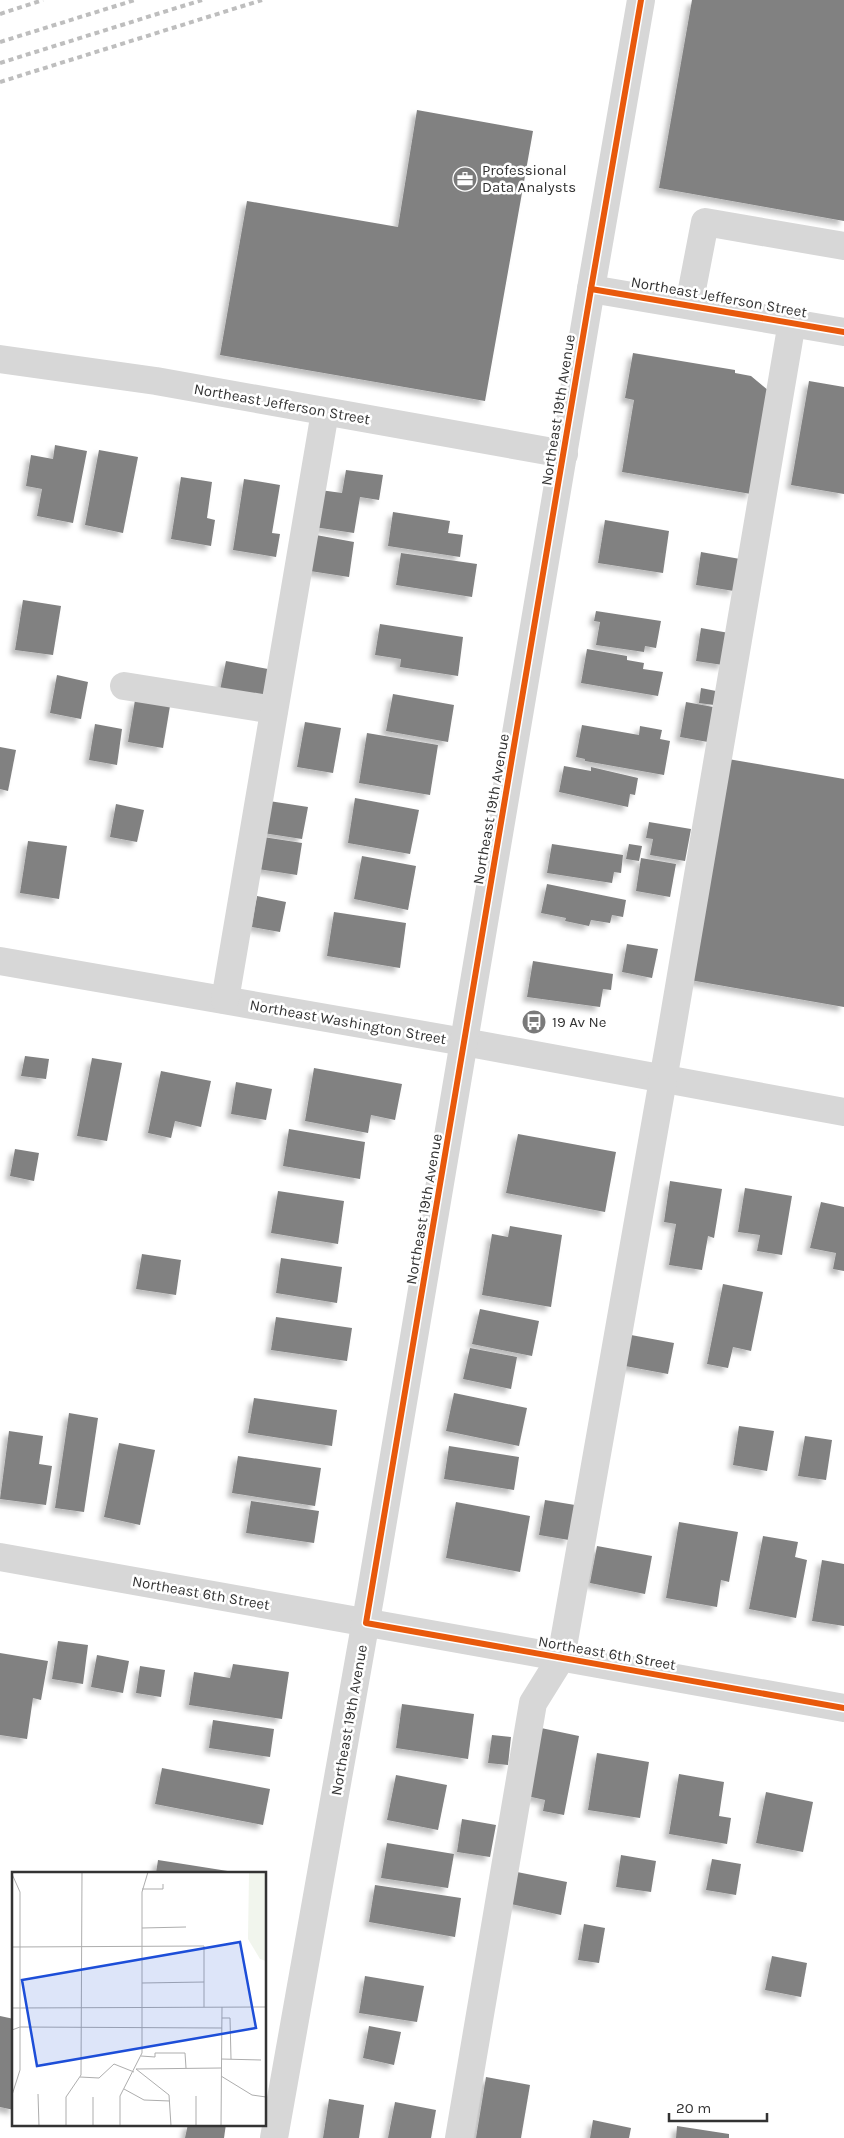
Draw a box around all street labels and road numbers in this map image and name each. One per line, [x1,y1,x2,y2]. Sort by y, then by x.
street label: Northeast Jefferson Street [629,273,809,321]
street label: Northeast 19th Avenue [537,333,579,487]
street label: Northeast Jefferson Street [192,380,372,428]
street label: Northeast 19th Avenue [469,732,513,886]
street label: Northeast Washington Street [248,996,448,1048]
street label: Northeast 19th Avenue [402,1132,446,1286]
street label: Northeast 6th Street [131,1572,272,1614]
street label: Northeast 6th Street [537,1632,678,1674]
street label: Northeast 19th Avenue [327,1643,371,1797]

